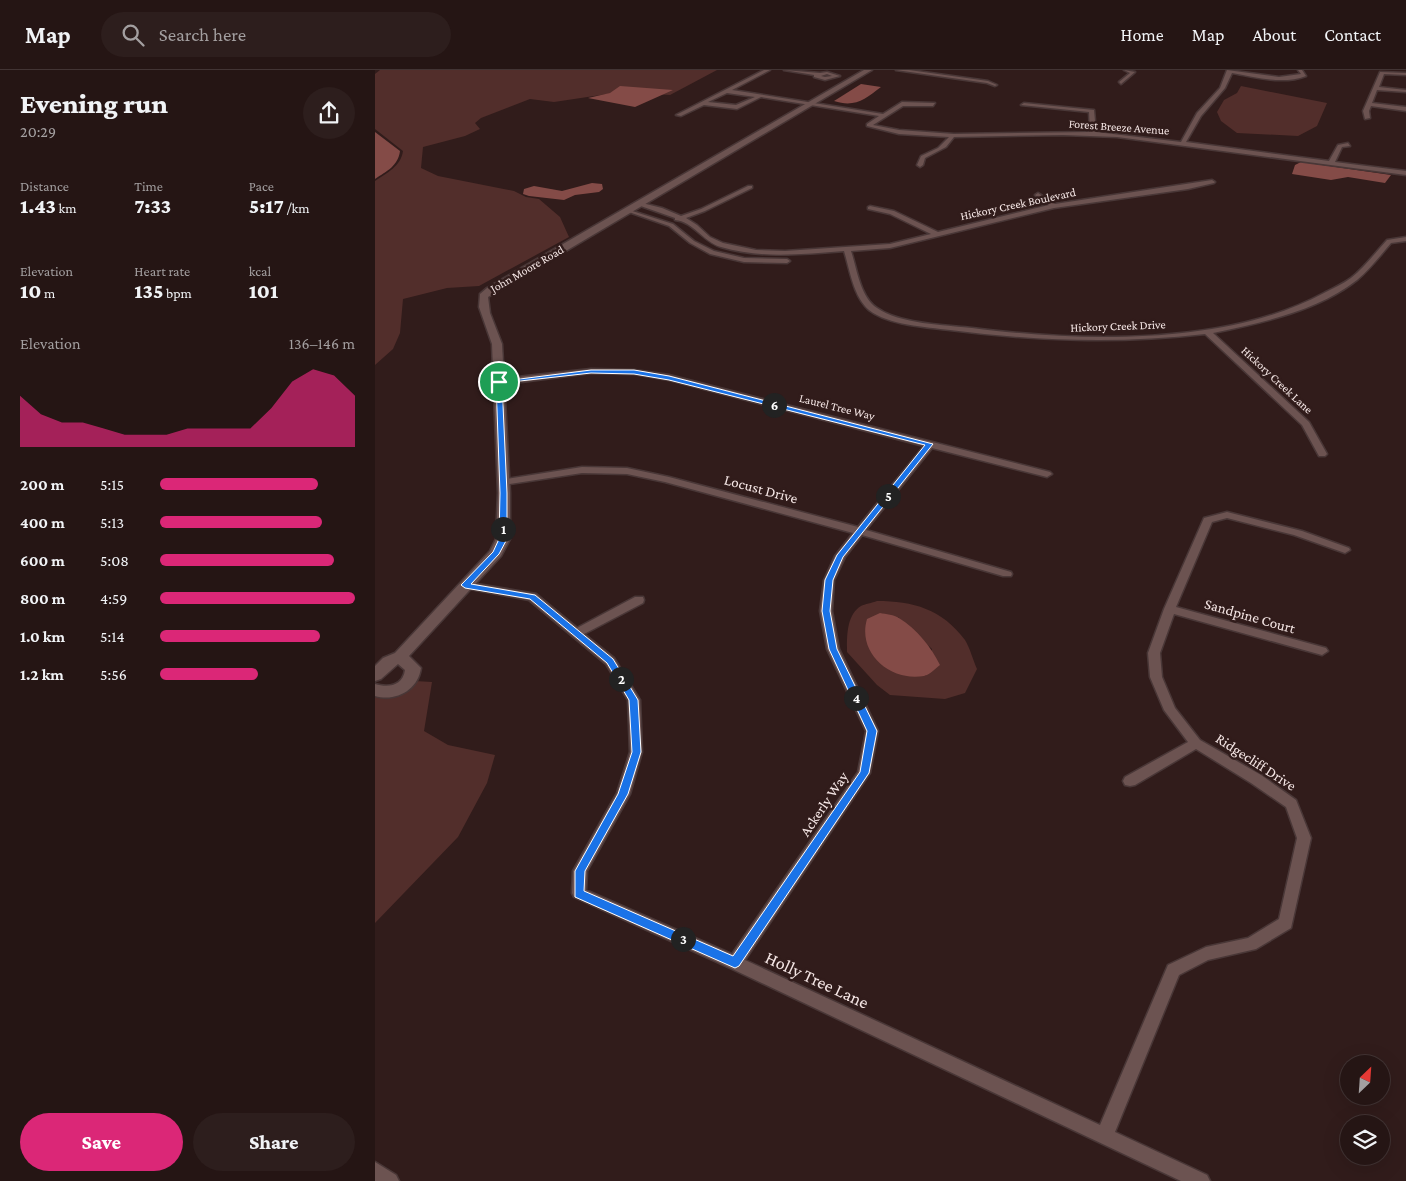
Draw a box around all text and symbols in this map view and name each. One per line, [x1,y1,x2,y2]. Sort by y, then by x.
search box [101,12,451,57]
text: Map [25,21,71,48]
icon: search [119,21,147,49]
text: Search here [159,24,246,45]
text: Home [1121,25,1164,45]
text: Map [1192,25,1224,45]
text: About [1252,25,1296,45]
text: Contact [1324,25,1381,45]
button: share [303,87,355,139]
text: Evening run [20,88,168,119]
street label: Forest Breeze Avenue [1068,116,1170,138]
text: 20:29 [20,123,56,140]
text: Distance [20,178,69,194]
text: Time [134,178,163,194]
text: Pace [249,178,274,194]
street label: Hickory Creek Boulevard [959,185,1078,223]
text: 1.43 [20,194,56,218]
text: 7:33 [134,194,171,218]
text: 5:17 [249,194,284,218]
text: km [56,200,77,216]
text: /km [284,200,310,216]
street label: John Moore Road [487,242,567,296]
text: Elevation [20,263,73,279]
text: Heart rate [134,263,190,279]
text: kcal [249,263,271,279]
text: 10 [20,279,41,303]
text: 135 [134,279,163,303]
text: 101 [249,279,278,303]
text: m [41,285,55,301]
text: bpm [163,285,192,301]
street label: Hickory Creek Drive [1070,317,1166,335]
text: Elevation [20,335,81,352]
text: 136–146 m [289,335,355,352]
street label: Hickory Creek Lane [1238,343,1316,417]
pin [478,361,520,403]
icon: arrive [485,368,513,396]
street label: Laurel Tree Way [798,391,877,423]
pin: 6 [761,392,787,418]
text: 6 [771,397,778,413]
street label: Locust Drive [723,472,800,507]
text: 200 m [20,476,64,493]
text: 5:15 [100,476,124,493]
pin: 5 [875,484,901,508]
text: 5 [885,488,892,504]
text: 400 m [20,514,65,531]
text: 5:13 [100,514,124,531]
pin: 1 [491,516,515,542]
text: 1 [501,521,506,537]
text: 600 m [20,552,65,569]
text: 5:08 [100,552,129,569]
text: 800 m [20,590,65,607]
text: 4:59 [100,590,127,607]
street label: Sandpine Court [1203,595,1298,638]
text: 1.0 km [20,628,65,645]
text: 5:14 [100,628,125,645]
text: 1.2 km [20,666,64,683]
text: 5:56 [100,666,127,683]
pin: 2 [609,666,633,692]
text: 2 [618,671,625,687]
pin: 4 [843,686,869,710]
text: 4 [853,690,860,706]
street label: Ridgecliff Drive [1212,730,1299,795]
street label: Ackerly Way [797,769,852,840]
pin: 3 [671,926,695,952]
text: 3 [680,931,687,947]
street label: Holly Tree Lane [762,947,872,1013]
north arrow [1340,1055,1390,1105]
map controls [1340,1055,1390,1165]
button: Save [20,1113,183,1171]
button: Share [193,1113,355,1171]
button: layers [1340,1115,1390,1165]

